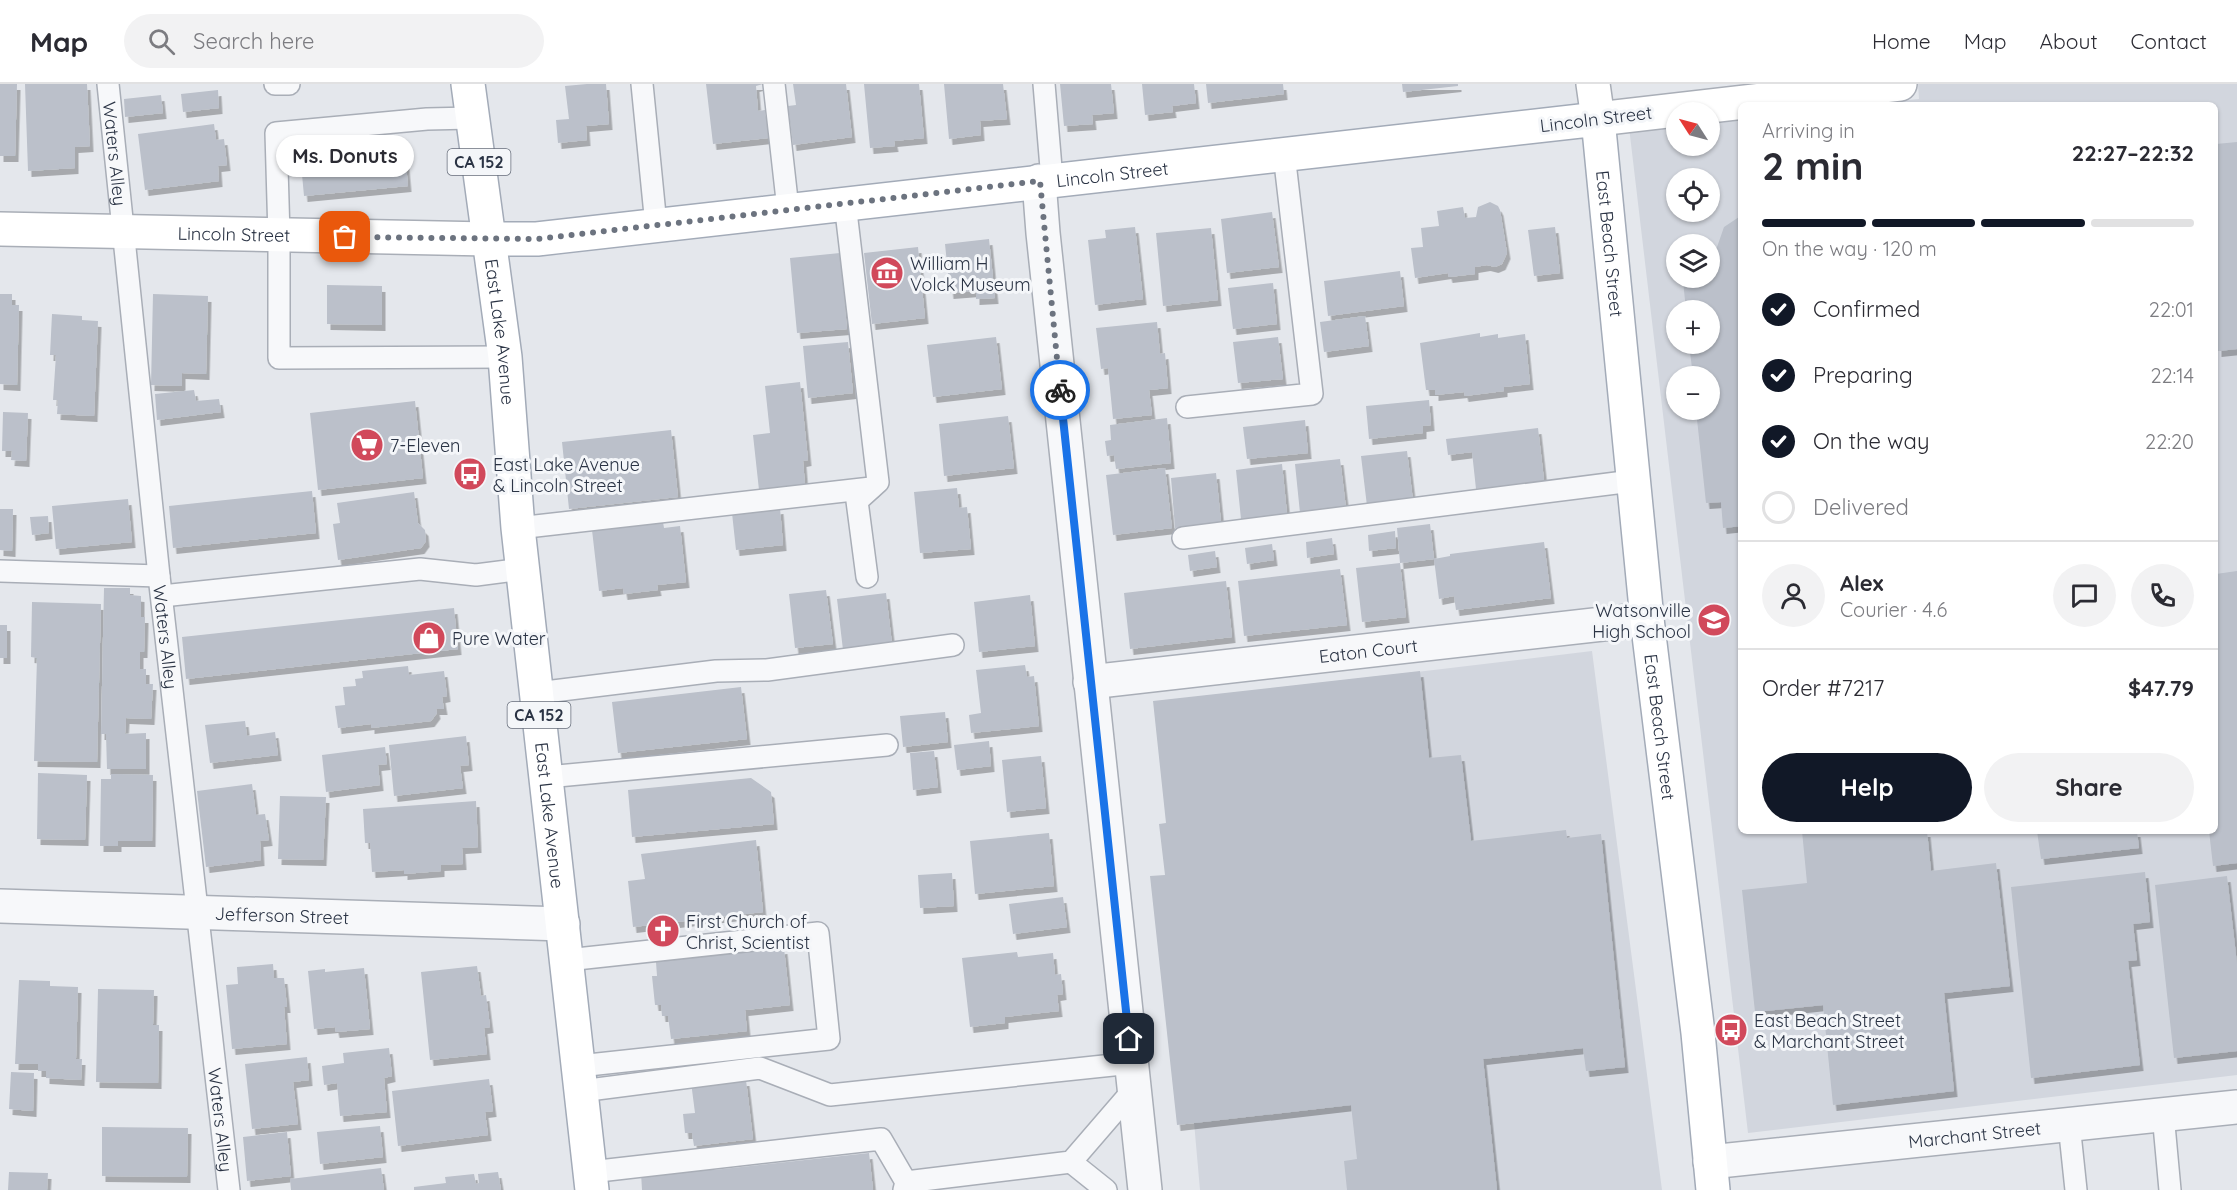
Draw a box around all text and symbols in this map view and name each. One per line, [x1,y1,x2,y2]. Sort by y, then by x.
search box [124,14,544,68]
text: Map [30,24,88,59]
icon: search [145,25,178,58]
text: Search here [193,27,315,55]
text: Home [1872,28,1931,54]
text: Map [1964,28,2007,54]
text: About [2040,28,2098,54]
text: Contact [2131,28,2207,54]
street label: Waters Alley [98,100,132,207]
street label: Lincoln Street [1539,101,1653,137]
north arrow [1666,102,1720,156]
map controls [1666,102,1720,420]
text: Arriving in [1762,118,1855,143]
callout: Ms. Donuts [276,135,414,177]
text: 22:27–22:32 [2072,139,2194,167]
text: 2 min [1762,141,1864,190]
text: Ms. Donuts [292,143,398,168]
road number: CA 152 [448,149,510,175]
street label: Lincoln Street [1055,156,1170,192]
button: locate [1666,168,1720,222]
street label: East Beach Street [1592,169,1629,318]
pin [319,211,370,262]
icon: bag [328,220,361,253]
street label: Lincoln Street [177,221,291,246]
button: layers [1666,234,1720,288]
text: On the way · 120 m [1762,236,1937,261]
place label: William H Volck Museum [910,252,1031,296]
museum icon: William H Volck Museum [869,255,905,291]
street label: East Lake Avenue [480,257,520,406]
icon: check [1762,293,1795,326]
text: Confirmed [1813,295,1920,323]
text: 22:01 [2149,297,2194,322]
button: + [1666,300,1720,354]
icon: check [1762,359,1795,392]
courier [1030,360,1090,420]
text: Preparing [1813,361,1913,389]
text: 22:14 [2150,363,2194,388]
button: − [1666,366,1720,420]
icon: bike [1044,374,1077,407]
icon: check [1762,425,1795,458]
supermarket icon: 7-Eleven [349,427,385,463]
text: On the way [1813,427,1929,455]
text: 22:20 [2145,429,2194,454]
place label: 7-Eleven [390,434,461,457]
place label: East Lake Avenue & Lincoln Street [493,453,640,497]
bus stop icon: East Lake Avenue & Lincoln Street [452,456,488,492]
text: Delivered [1813,493,1909,521]
button: person [1762,564,1825,627]
button: chat [2053,564,2116,627]
button: phone [2131,564,2194,627]
text: Alex [1840,569,1883,597]
street label: Waters Alley [149,584,183,690]
text: Courier · 4.6 [1840,597,1947,622]
place label: Watsonville High School [1592,599,1691,643]
school or university icon: Watsonville High School [1696,602,1732,638]
shop icon: Pure Water [411,620,447,656]
place label: Pure Water [452,627,546,650]
street label: Eaton Court [1318,634,1419,668]
street label: East Beach Street [1640,653,1681,801]
text: Order #7217 [1762,674,1884,702]
text: $47.79 [2128,674,2194,702]
road number: CA 152 [508,702,570,728]
street label: East Lake Avenue [531,741,570,890]
button: Help [1762,753,1972,822]
button: Share [1984,753,2194,822]
street label: Jefferson Street [214,901,349,929]
place label: First Church of Christ, Scientist [686,910,810,954]
church icon: First Church of Christ, Scientist [645,913,681,949]
place label: East Beach Street & Marchant Street [1754,1009,1905,1053]
bus stop icon: East Beach Street & Marchant Street [1713,1012,1749,1048]
pin [1103,1013,1154,1064]
icon: home [1112,1022,1145,1055]
street label: Waters Alley [204,1067,238,1173]
street label: Marchant Street [1907,1116,2042,1153]

